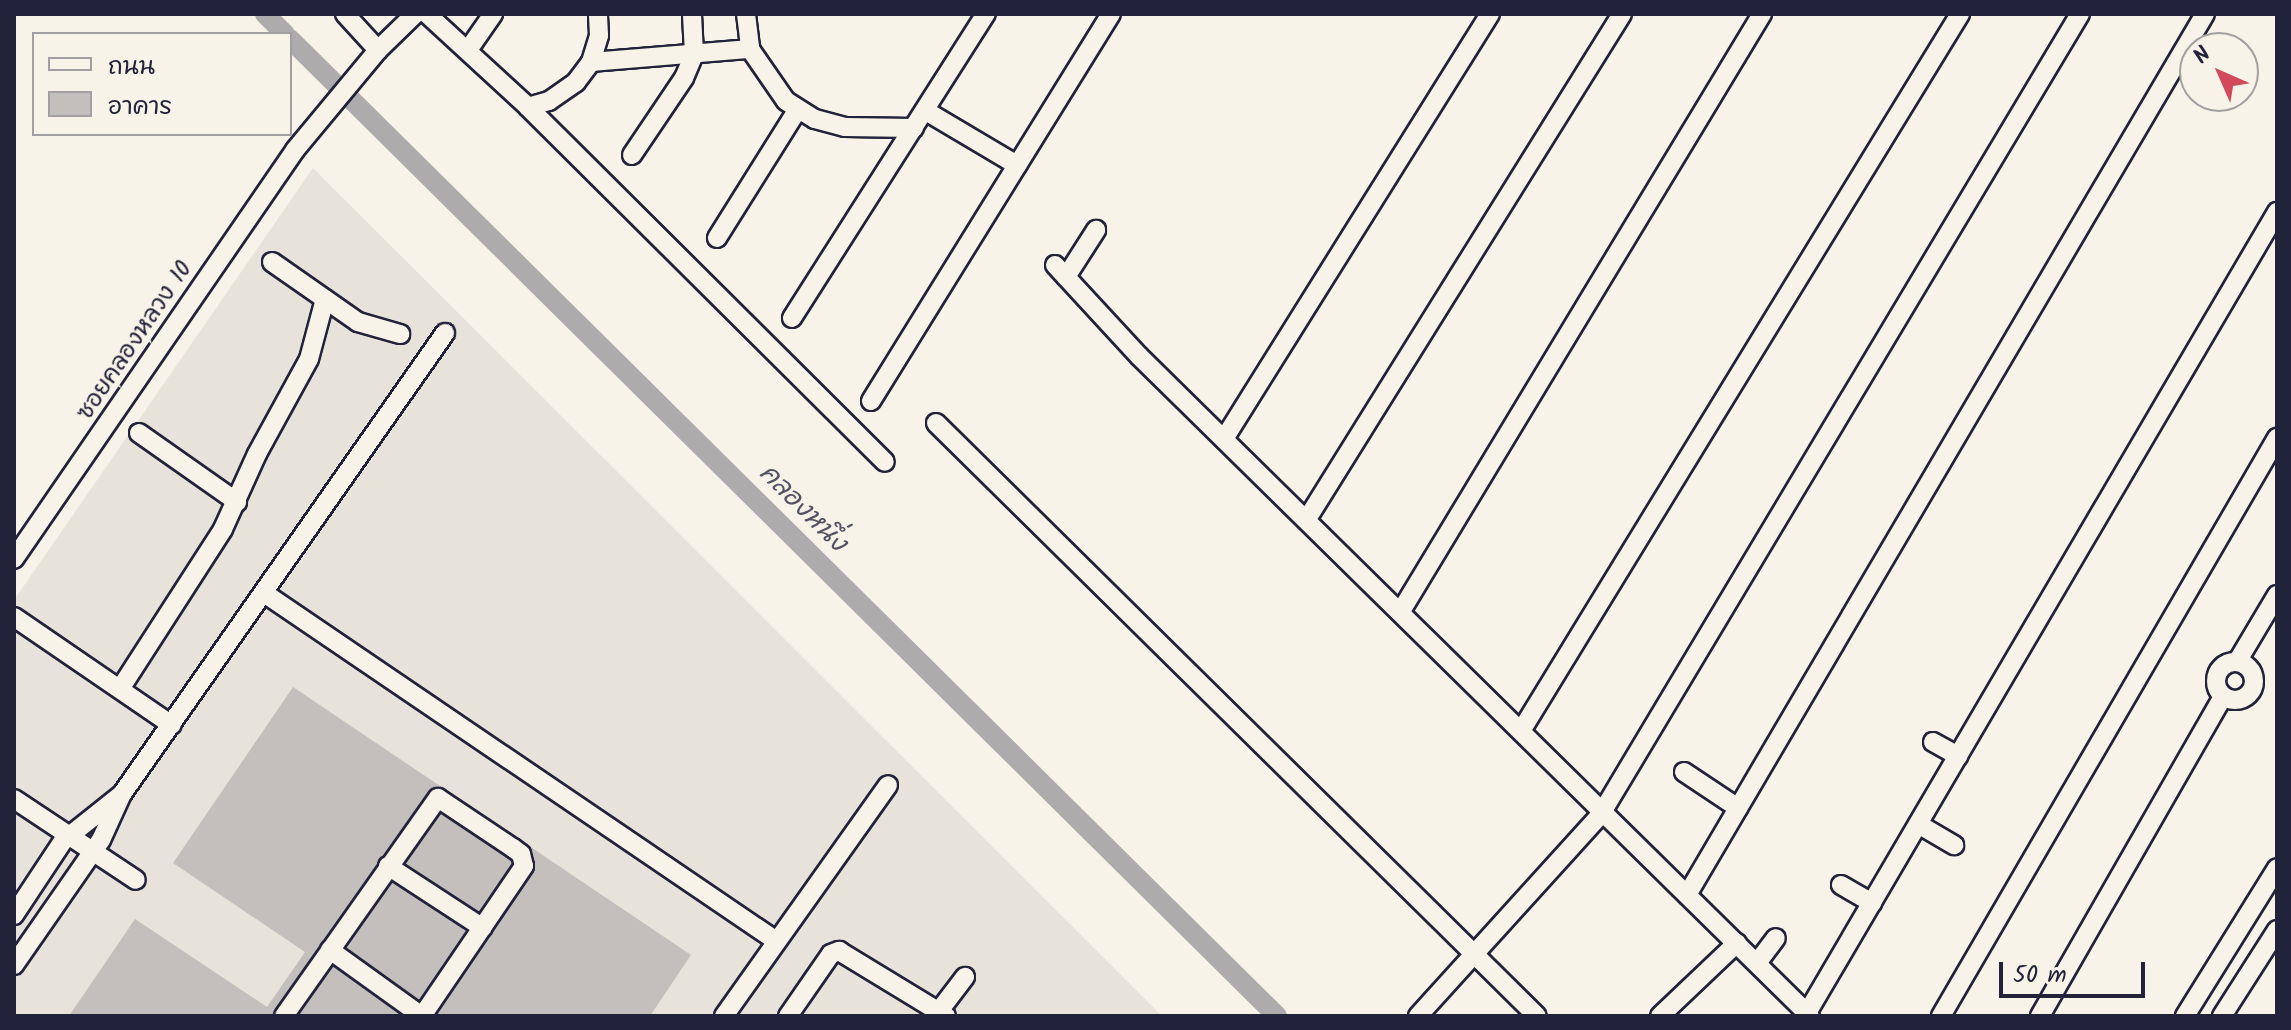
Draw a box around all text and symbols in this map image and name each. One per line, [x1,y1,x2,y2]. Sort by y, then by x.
legend [32,32,292,136]
north arrow [2179,32,2259,112]
text: N [2186,39,2220,73]
text: ถนน [108,48,155,87]
text: อาคาร [108,88,172,127]
street label: ซอยคลองหลวง 10 [71,256,199,426]
water label: คลองหนึ่ง [752,459,852,559]
scale bar [2003,946,2149,996]
text: 50 m [2013,956,2067,995]

